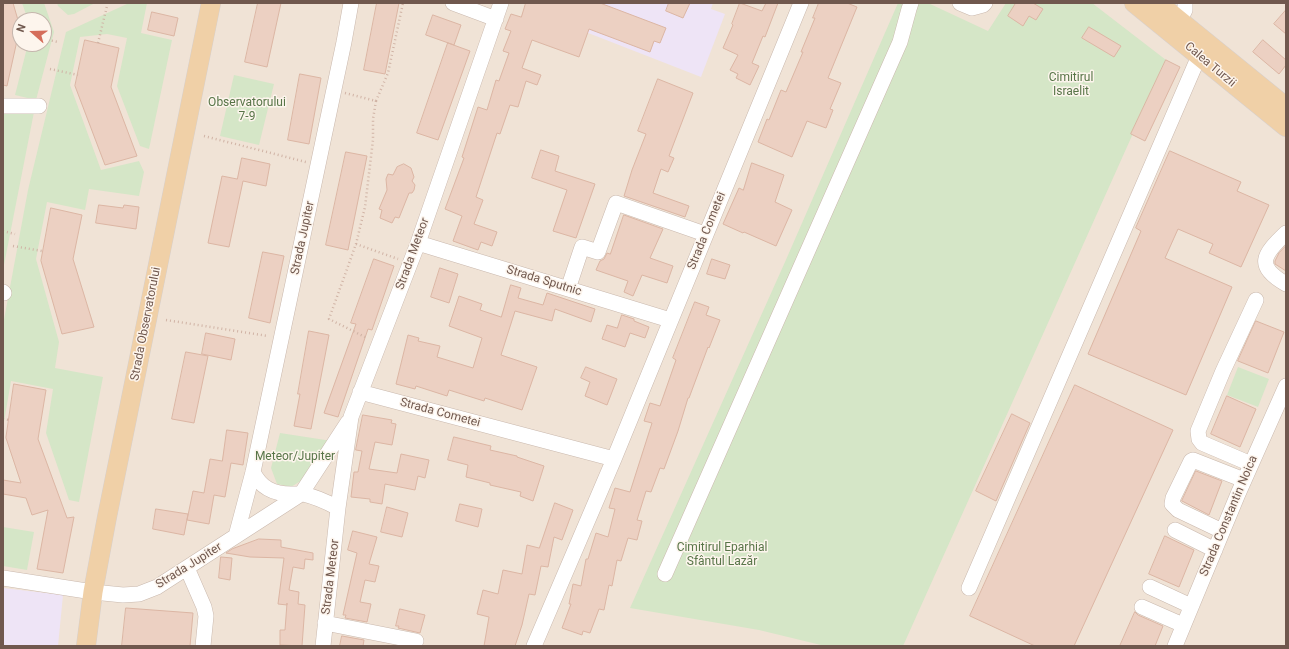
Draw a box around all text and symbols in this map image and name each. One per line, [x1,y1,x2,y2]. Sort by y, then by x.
north arrow [12,12,52,52]
text: N [14,22,29,34]
street label: Calea Turzii [1182,39,1238,91]
park label: Cimitirul Israelit [1049,71,1093,99]
park label: Observatorului 7-9 [208,96,286,124]
street label: Strada Cometei [685,190,729,272]
street label: Strada Jupiter [288,200,318,276]
street label: Strada Meteor [393,216,433,292]
street label: Strada Sputnic [505,263,583,299]
street label: Strada Observatorului [128,266,164,382]
street label: Strada Cometei [398,395,482,431]
park label: Meteor/Jupiter [255,450,335,464]
street label: Strada Constantin Noica [1197,453,1261,579]
street label: Strada Meteor [319,539,343,615]
street label: Strada Jupiter [153,540,225,592]
park label: Cimitirul Eparhial Sfântul Lazăr [677,541,767,569]

